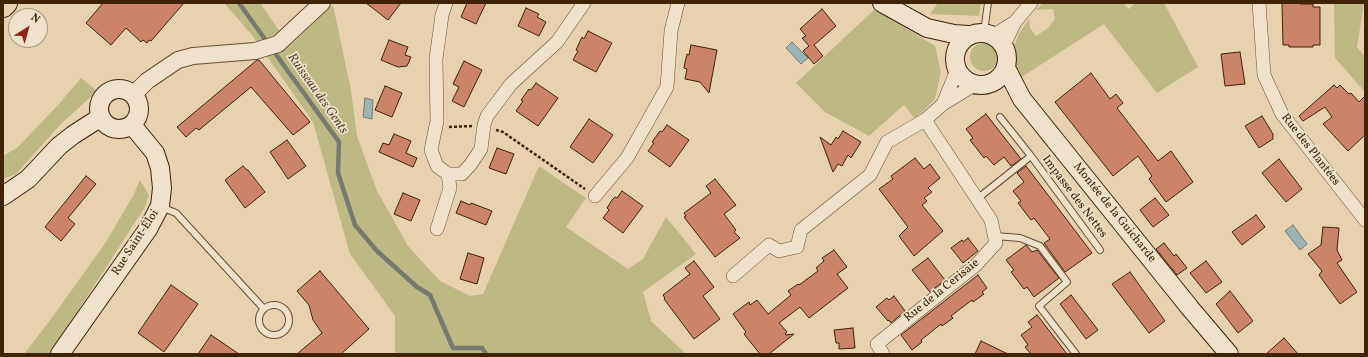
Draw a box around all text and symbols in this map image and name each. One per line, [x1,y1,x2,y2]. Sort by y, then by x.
north arrow [8,8,48,48]
text: N [27,10,43,27]
water label: Ruisseau des Gents [283,51,351,137]
street label: Rue des Plantées [1277,111,1343,189]
street label: Impasse des Nettes [1038,153,1110,241]
street label: Montée de la Guicharde [1069,160,1159,266]
street label: Rue Saint-Éloi [109,207,163,279]
street label: Rue de la Cerisaie [902,256,982,326]

